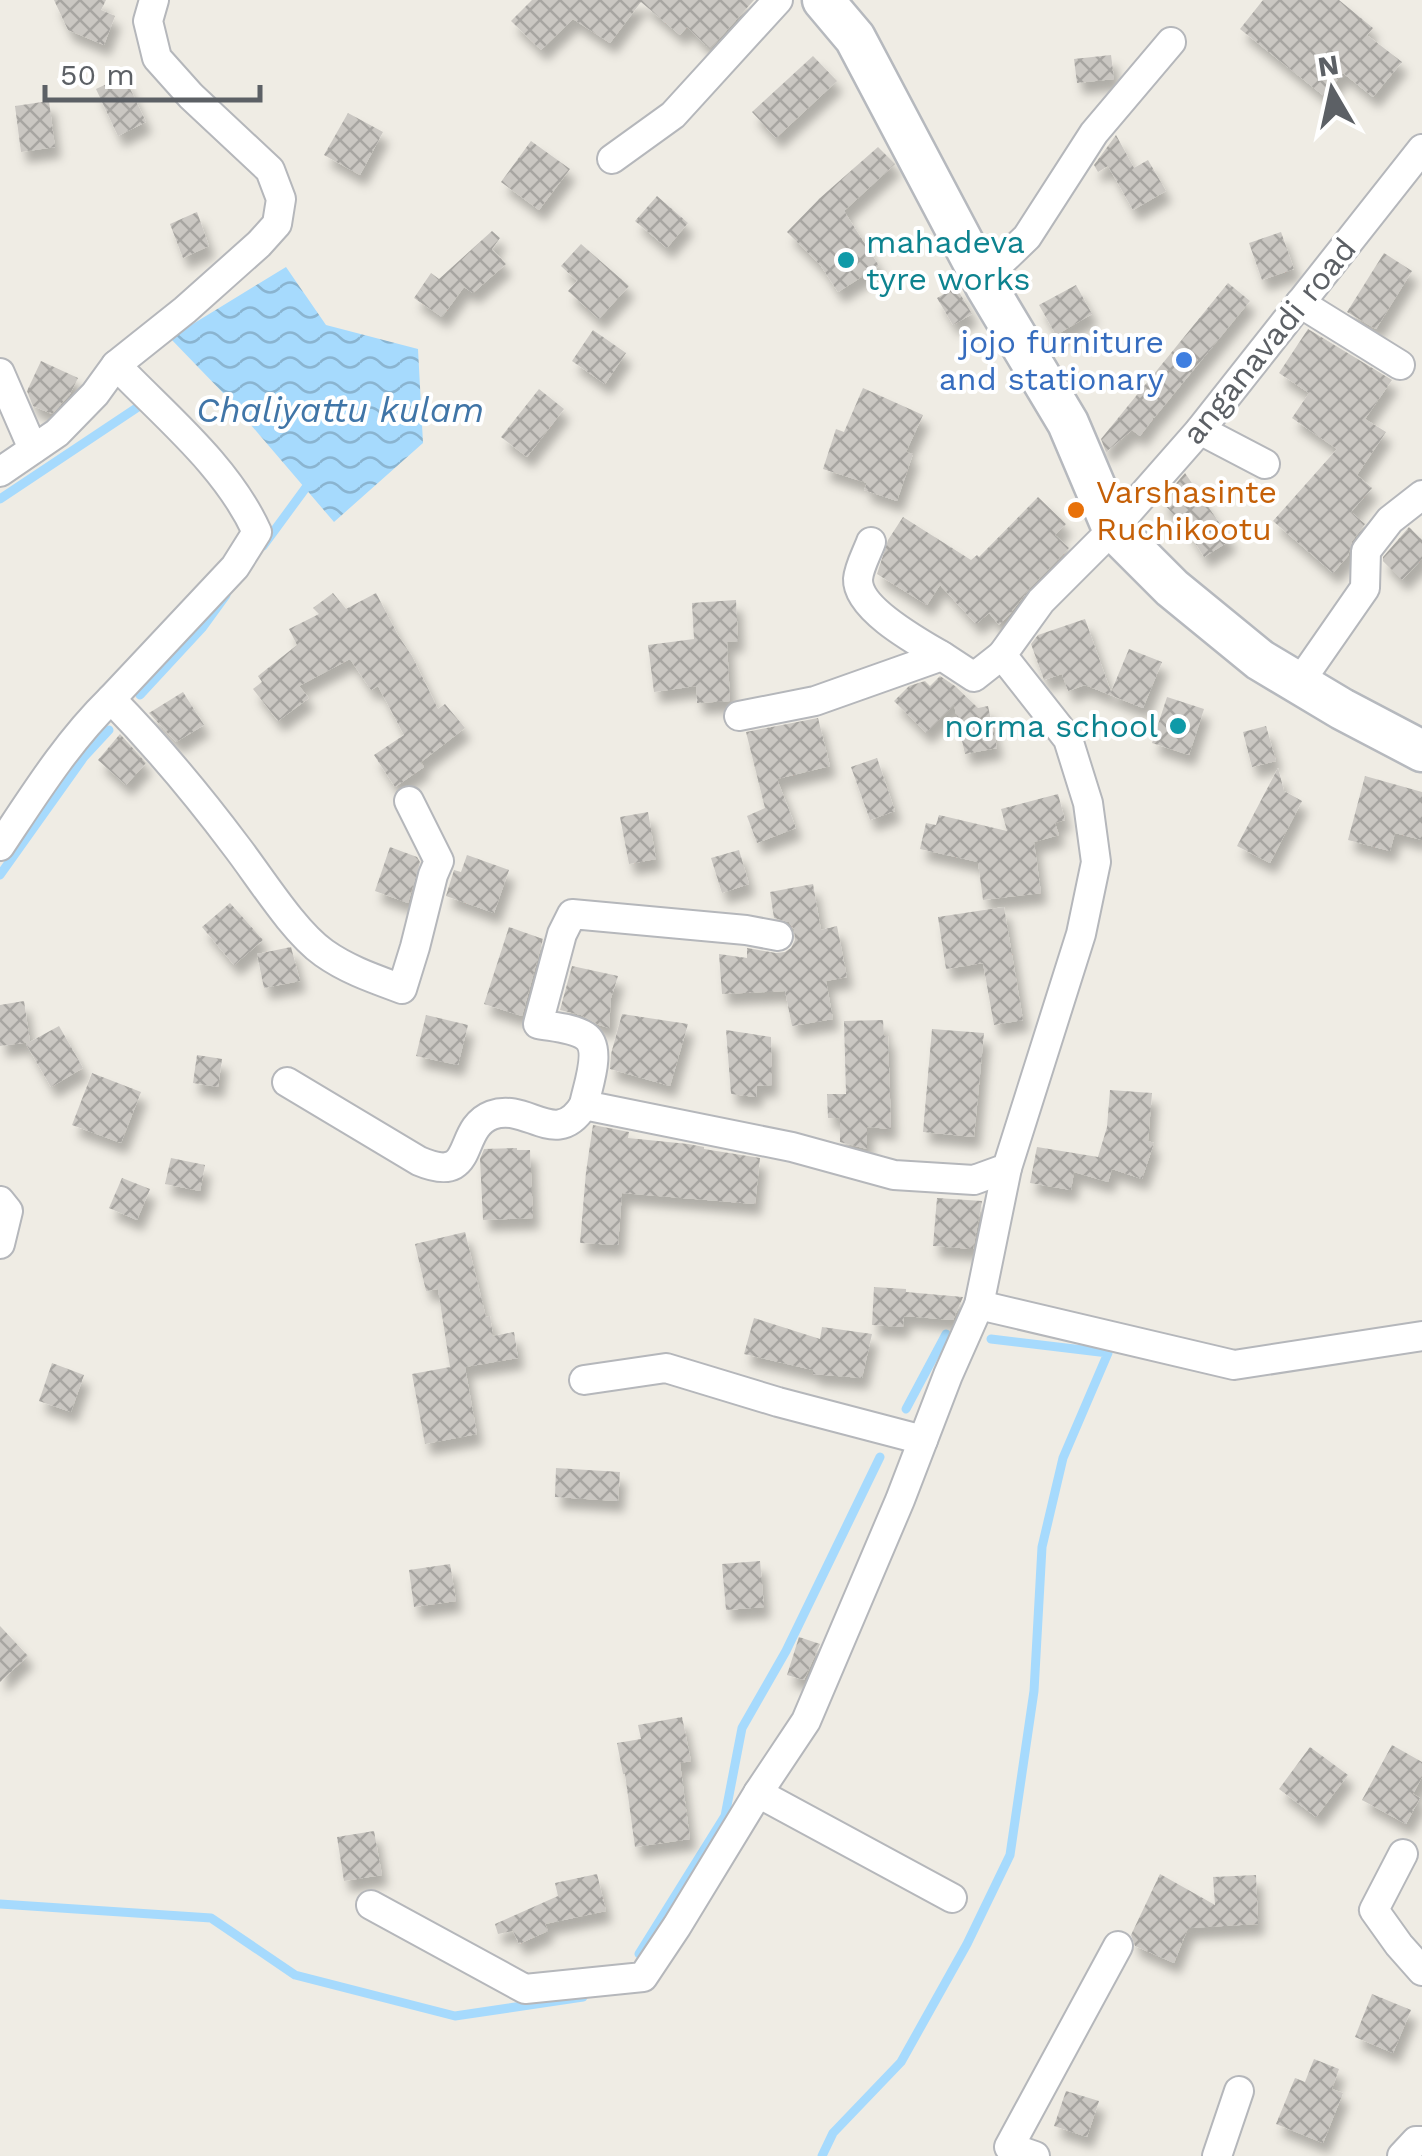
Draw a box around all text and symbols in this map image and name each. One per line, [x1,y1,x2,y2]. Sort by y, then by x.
scale bar [45,40,260,102]
north arrow [1282,40,1382,140]
text: N [1315,48,1341,84]
text: 50 m [60,57,135,92]
place label: mahadeva tyre works [866,223,1030,298]
street label: anganavadi road [1174,230,1364,452]
marker: mahadeva tyre works [835,249,857,271]
place label: jojo furniture and stationary [939,323,1164,398]
marker: jojo furniture and stationary [1173,349,1195,371]
water label: Chaliyattu kulam [196,389,484,431]
place label: Varshasinte Ruchikootu [1096,473,1277,548]
marker: Varshasinte Ruchikootu [1065,499,1087,521]
place label: norma school [944,707,1158,745]
marker: norma school [1167,715,1189,737]

